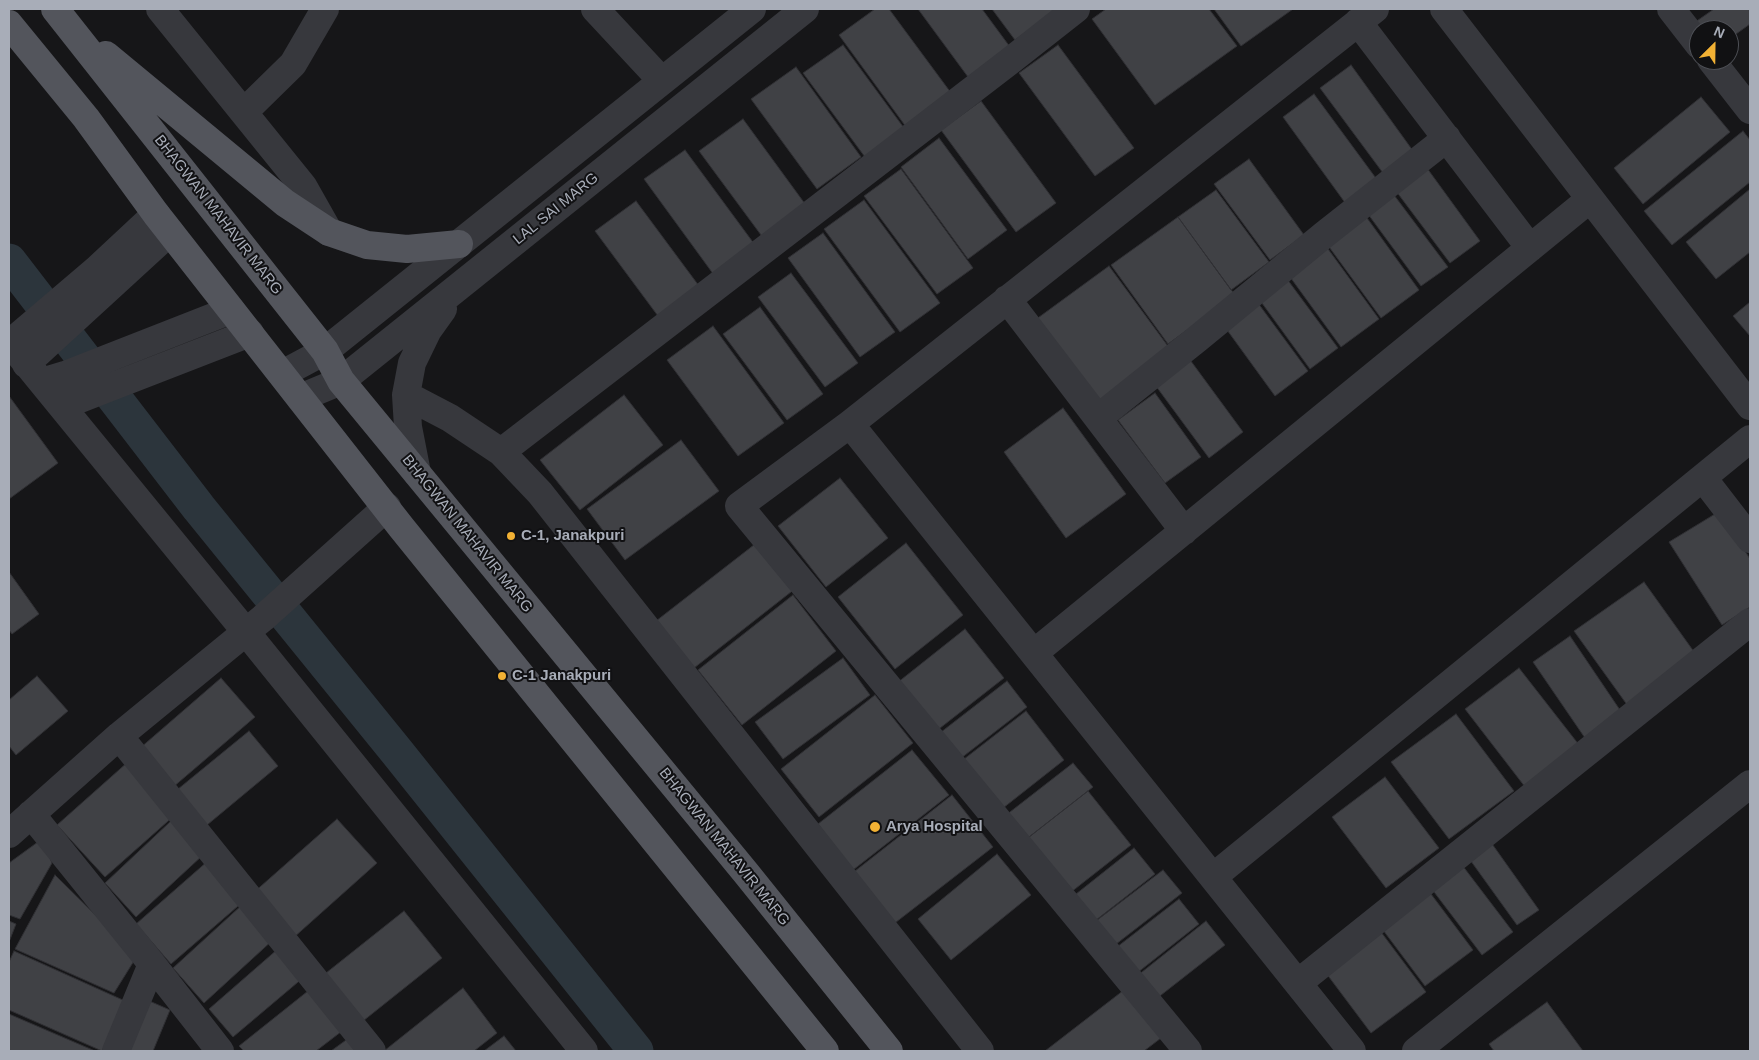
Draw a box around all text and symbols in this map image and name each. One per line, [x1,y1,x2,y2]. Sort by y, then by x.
north arrow [1689,20,1739,70]
text: N [1712,23,1727,41]
street label: BHAGWAN MAHAVIR MARG [150,132,286,298]
street label: LAL SAI MARG [510,169,602,249]
street label: BHAGWAN MAHAVIR MARG [398,452,536,616]
place label: C-1, Janakpuri [521,527,624,545]
marker: C-1, Janakpuri [505,530,517,542]
place label: C-1 Janakpuri [512,667,611,685]
marker: C-1 Janakpuri [496,670,508,682]
street label: BHAGWAN MAHAVIR MARG [655,765,793,929]
place label: Arya Hospital [886,818,983,836]
marker: Arya Hospital [868,820,882,834]

